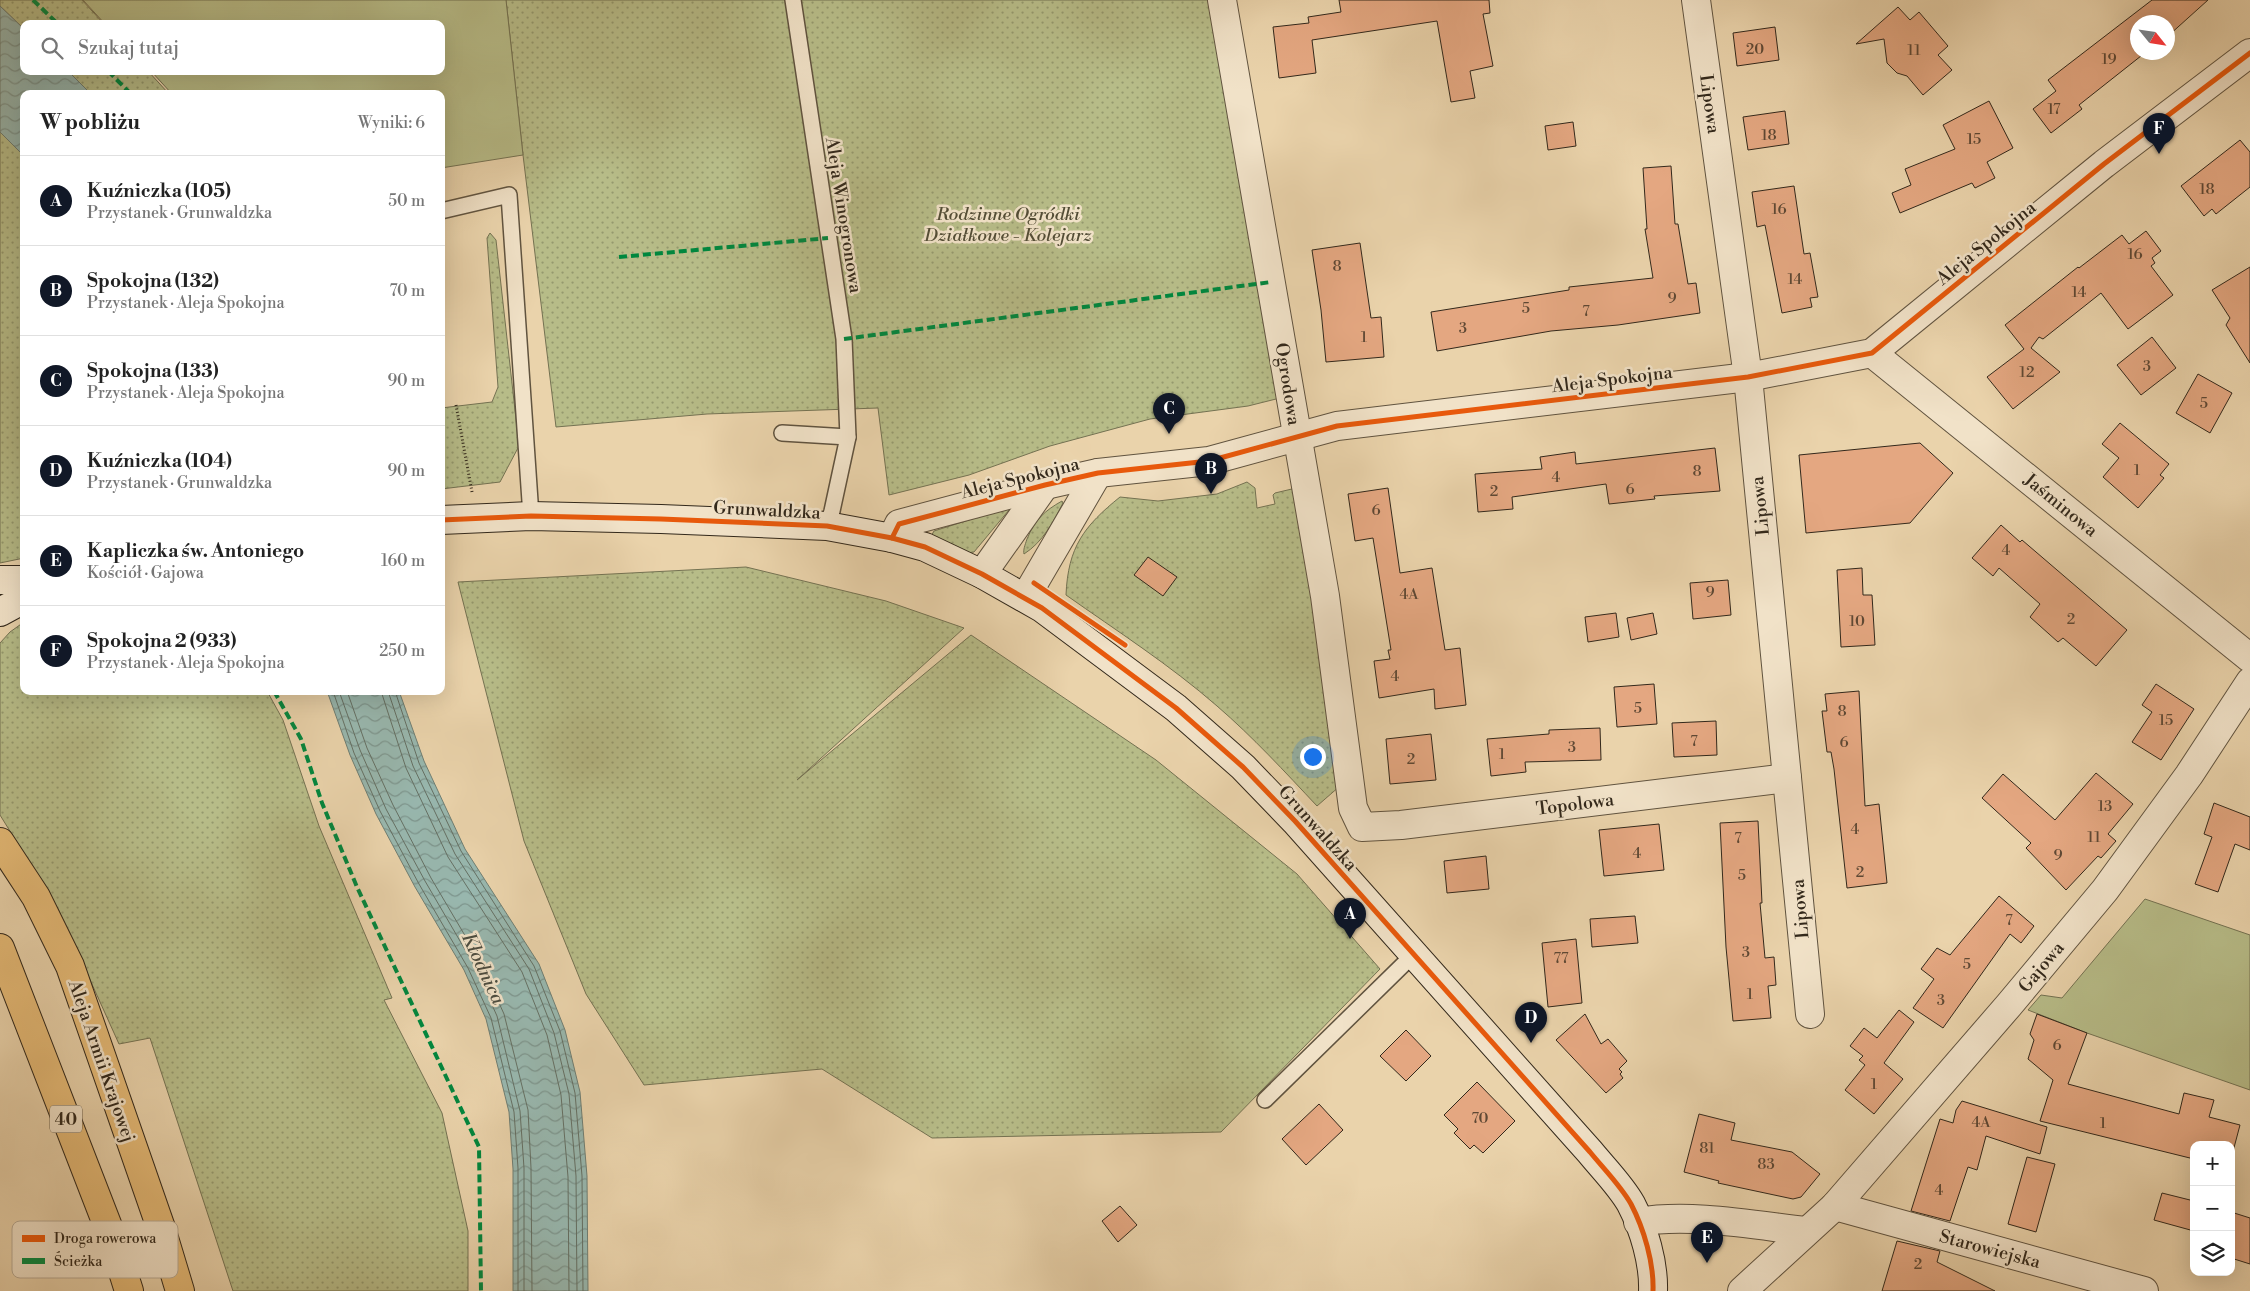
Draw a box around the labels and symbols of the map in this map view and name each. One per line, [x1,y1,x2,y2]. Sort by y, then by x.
north arrow [2130,15,2175,60]
house number: 20 [1746,40,1764,59]
house number: 11 [1907,41,1921,60]
house number: 19 [2101,50,2117,69]
street label: Lipowa [1694,73,1725,136]
house number: 17 [2047,100,2061,119]
pin: F [2143,113,2175,154]
house number: 18 [1761,126,1777,145]
house number: 15 [1967,130,1981,149]
street label: Aleja Winogronowa [820,134,867,296]
house number: 18 [2199,180,2215,199]
street label: Aleja Spokojna [1931,196,2041,291]
house number: 16 [1771,200,1787,219]
park label: Rodzinne Ogródki Działkowe - Kolejarz [923,203,1092,247]
house number: 16 [2127,245,2143,264]
house number: 8 [1332,257,1342,276]
house number: 14 [1788,270,1802,289]
house number: 14 [2072,283,2086,302]
house number: 9 [1667,289,1677,308]
house number: 5 [1522,299,1530,318]
house number: 7 [1582,302,1590,321]
house number: 3 [1459,319,1467,338]
house number: 1 [1361,328,1368,347]
street label: Ogrodowa [1270,341,1306,428]
house number: 3 [2143,357,2151,376]
street label: Aleja Spokojna [1549,361,1675,398]
house number: 12 [2019,363,2035,382]
pin: C [1153,393,1185,434]
house number: 5 [2200,394,2208,413]
street label: Aleja Spokojna [957,452,1083,505]
pin: B [1195,453,1227,494]
house number: 1 [2134,461,2141,480]
house number: 8 [1692,462,1702,481]
house number: 4 [1552,468,1561,487]
street label: Jaśminowa [2018,468,2103,543]
street label: Lipowa [1746,474,1775,537]
house number: 6 [1625,480,1635,499]
house number: 2 [1490,482,1498,501]
street label: Grunwaldzka [713,496,822,525]
house number: 6 [1371,501,1381,520]
house number: 4 [2002,541,2011,560]
house number: 9 [1705,583,1715,602]
house number: 4A [1399,585,1419,604]
house number: 2 [2067,610,2075,629]
house number: 10 [1849,612,1865,631]
house number: 4 [1391,667,1400,686]
house number: 5 [1634,699,1642,718]
house number: 8 [1837,702,1847,721]
house number: 15 [2159,711,2173,730]
house number: 7 [1690,732,1698,751]
house number: 6 [1839,733,1849,752]
house number: 3 [1568,738,1576,757]
your location [1300,744,1326,770]
house number: 1 [1499,745,1506,764]
house number: 2 [1407,750,1415,769]
street label: Grunwaldzka [1273,781,1363,877]
street label: Topolowa [1535,788,1616,821]
house number: 13 [2098,797,2112,816]
house number: 4 [1851,820,1860,839]
house number: 11 [2087,828,2101,847]
house number: 7 [1734,829,1742,848]
house number: 4 [1633,844,1642,863]
house number: 9 [2053,846,2063,865]
house number: 2 [1856,863,1864,882]
house number: 5 [1738,866,1746,885]
street label: Lipowa [1786,877,1815,940]
pin: A [1334,898,1366,939]
house number: 7 [2005,911,2013,930]
water label: Kłodnica [456,929,510,1009]
street label: Gajowa [2013,936,2070,998]
house number: 3 [1742,943,1750,962]
house number: 77 [1553,949,1569,968]
house number: 5 [1963,955,1971,974]
street label: Aleja Armii Krajowej [63,976,140,1145]
house number: 1 [1747,985,1754,1004]
house number: 3 [1937,991,1945,1010]
pin: D [1515,1002,1547,1043]
house number: 6 [2052,1036,2062,1055]
house number: 1 [1871,1075,1878,1094]
road number: 40 [50,1106,82,1132]
house number: 70 [1471,1109,1489,1128]
house number: 4A [1971,1113,1991,1132]
house number: 1 [2100,1114,2107,1133]
house number: 81 [1699,1139,1715,1158]
house number: 83 [1757,1155,1775,1174]
house number: 4 [1935,1181,1944,1200]
legend [12,1221,178,1278]
pin: E [1691,1222,1723,1263]
street label: Starowiejska [1937,1225,2044,1274]
text: Droga rowerowa [54,1230,157,1248]
text: Ścieżka [54,1251,103,1271]
house number: 2 [1914,1255,1922,1274]

